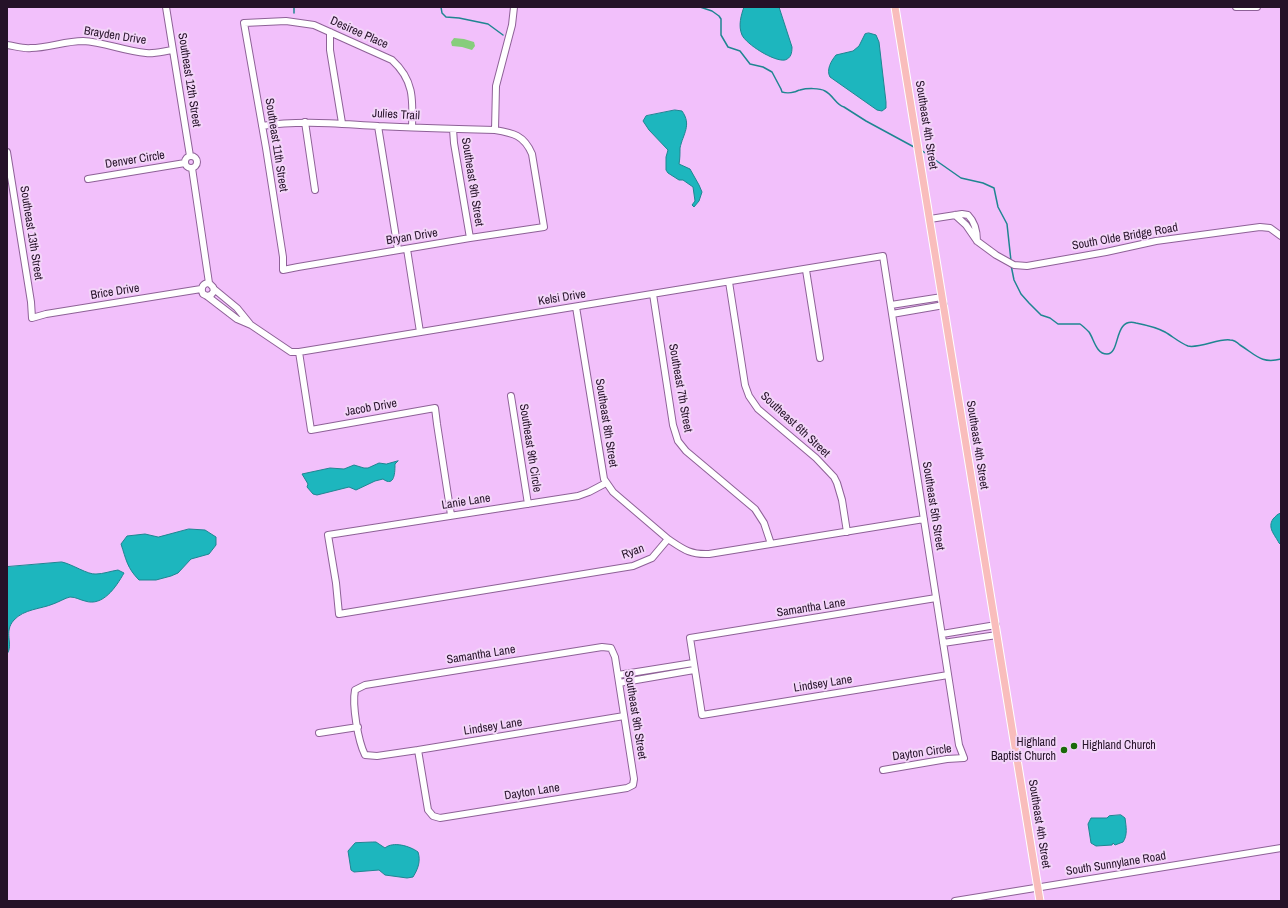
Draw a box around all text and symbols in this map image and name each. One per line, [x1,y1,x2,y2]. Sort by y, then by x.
street label: Desiree Place [328,14,390,52]
street label: Brayden Drive [83,24,147,48]
street label: Southeast 12th Street [174,32,204,128]
street label: Southeast 4th Street [912,80,940,170]
street label: Southeast 11th Street [261,97,291,193]
street label: Julies Trail [372,107,420,123]
street label: Southeast 9th Street [458,137,486,227]
street label: Denver Circle [104,148,166,172]
street label: Southeast 13th Street [16,185,46,281]
street label: South Olde Bridge Road [1071,221,1179,253]
street label: Bryan Drive [385,226,439,248]
street label: Brice Drive [90,281,140,303]
street label: Kelsi Drive [537,287,587,309]
street label: Southeast 7th Street [665,343,695,433]
street label: Southeast 8th Street [592,378,620,468]
street label: Southeast 6th Street [757,389,833,461]
street label: Jacob Drive [344,396,398,420]
street label: Southeast 4th Street [963,400,991,490]
street label: Southeast 9th Circle [516,403,544,493]
street label: Southeast 5th Street [919,461,947,551]
street label: Lanie Lane [441,491,491,513]
street label: Ryan [620,541,646,563]
street label: Samantha Lane [776,595,846,621]
street label: Samantha Lane [446,642,516,668]
street label: Southeast 9th Street [621,670,649,760]
street label: Lindsey Lane [793,672,853,696]
street label: Lindsey Lane [463,715,523,739]
place label: Highland Baptist Church [991,736,1056,764]
place label: Highland Church [1082,739,1156,753]
marker: Highland Church [1069,741,1079,751]
street label: Dayton Circle [891,742,953,764]
marker: Highland Baptist Church [1059,745,1069,755]
street label: Southeast 4th Street [1025,779,1053,869]
street label: Dayton Lane [503,781,561,803]
street label: South Sunnylane Road [1065,849,1167,879]

